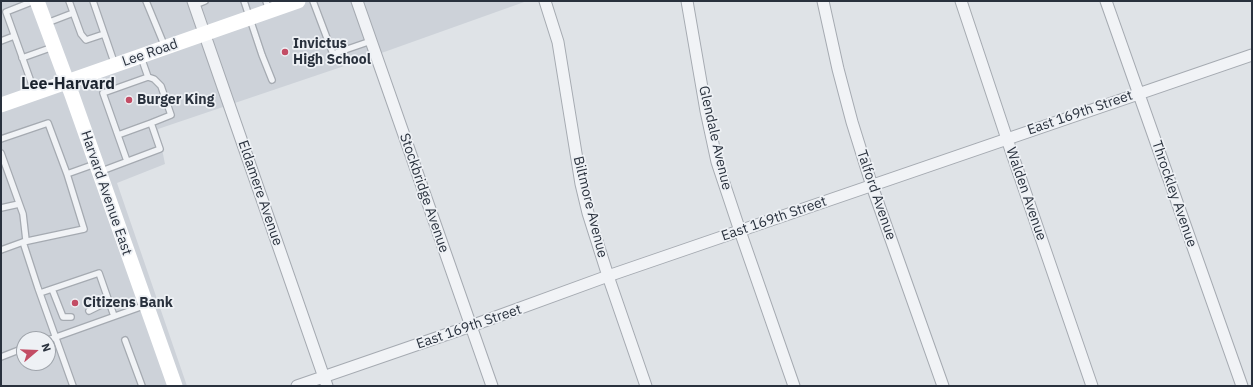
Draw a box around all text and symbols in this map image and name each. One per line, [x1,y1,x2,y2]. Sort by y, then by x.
street label: Lee Road [120,36,180,70]
place label: Invictus High School [293,36,371,68]
marker: Invictus High School [280,47,290,57]
district label: Lee-Harvard [21,74,115,94]
street label: Glendale Avenue [695,84,735,192]
street label: East 169th Street [1025,87,1135,139]
place label: Burger King [137,92,214,108]
marker: Burger King [124,95,134,105]
street label: Harvard Avenue East [77,128,135,258]
street label: Stockbridge Avenue [396,131,452,255]
street label: Eldamere Avenue [234,138,286,248]
street label: Throckley Avenue [1148,138,1200,250]
street label: Walden Avenue [1002,145,1050,243]
street label: Talford Avenue [853,148,899,242]
street label: Biltmore Avenue [569,154,611,260]
street label: East 169th Street [719,193,829,245]
place label: Citizens Bank [83,295,173,311]
marker: Citizens Bank [70,298,80,308]
street label: East 169th Street [414,301,524,353]
north arrow [16,331,56,371]
text: N [38,341,54,353]

